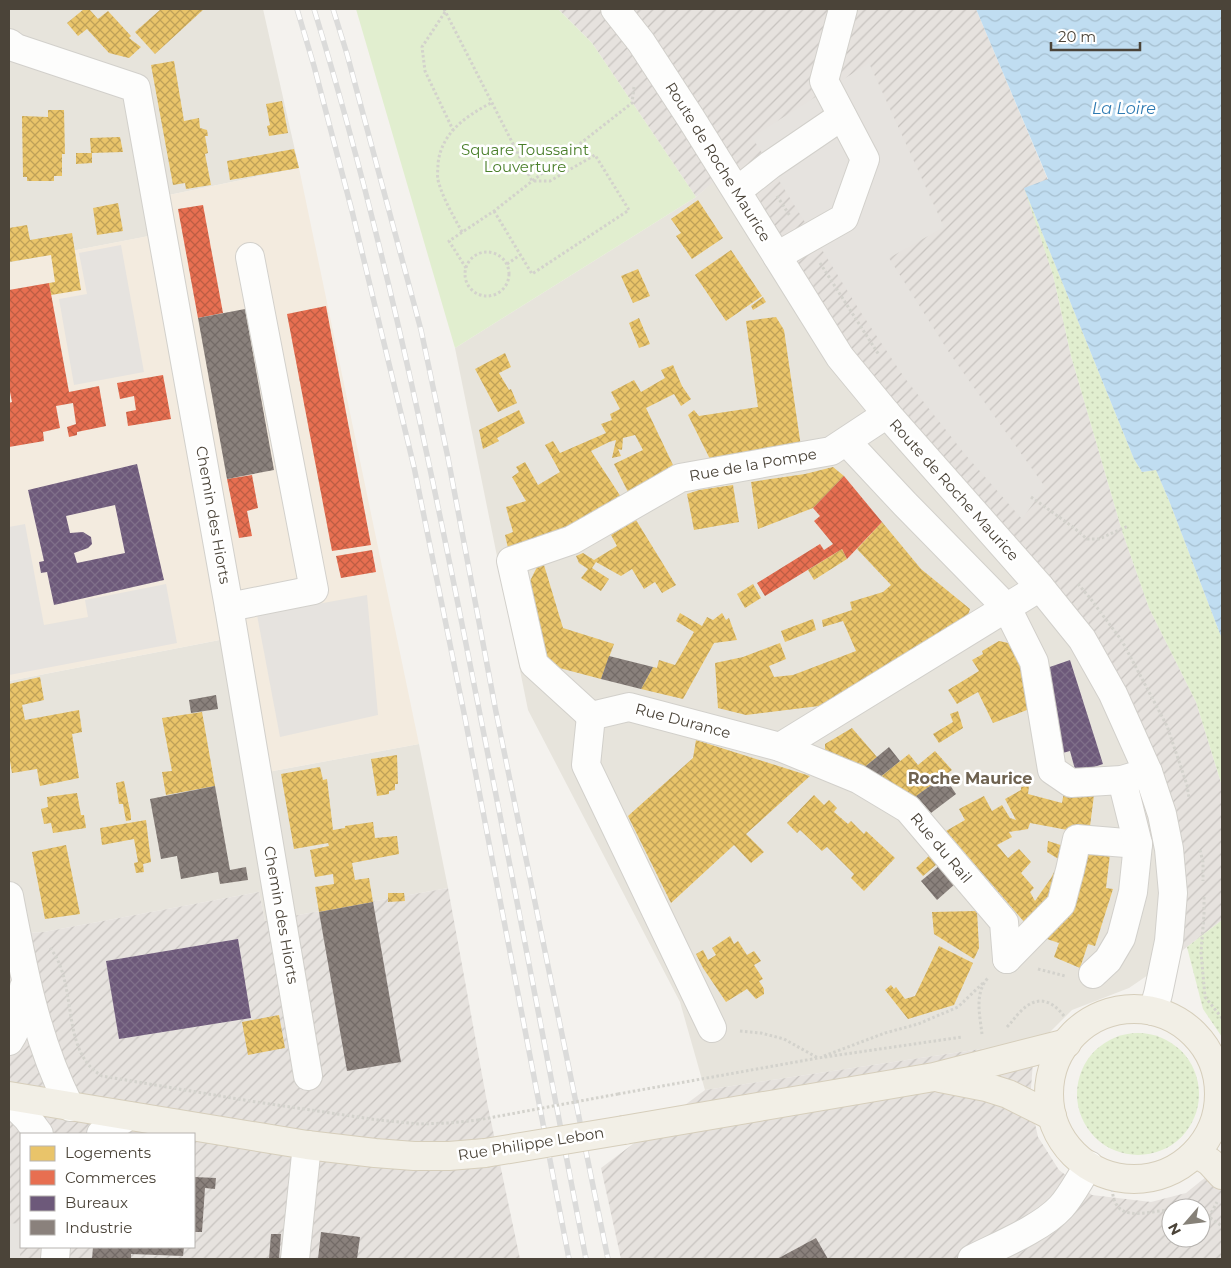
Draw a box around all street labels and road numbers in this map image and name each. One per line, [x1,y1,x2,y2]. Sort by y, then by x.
street label: Route de Roche Maurice [661,78,775,245]
street label: Route de Roche Maurice [886,415,1023,565]
street label: Rue de la Pompe [688,444,818,485]
street label: Chemin des Hiorts [192,445,235,585]
street label: Rue Durance [633,699,733,742]
street label: Rue du Rail [907,809,976,887]
street label: Chemin des Hiorts [260,845,303,985]
street label: Rue Philippe Lebon [456,1123,605,1164]

